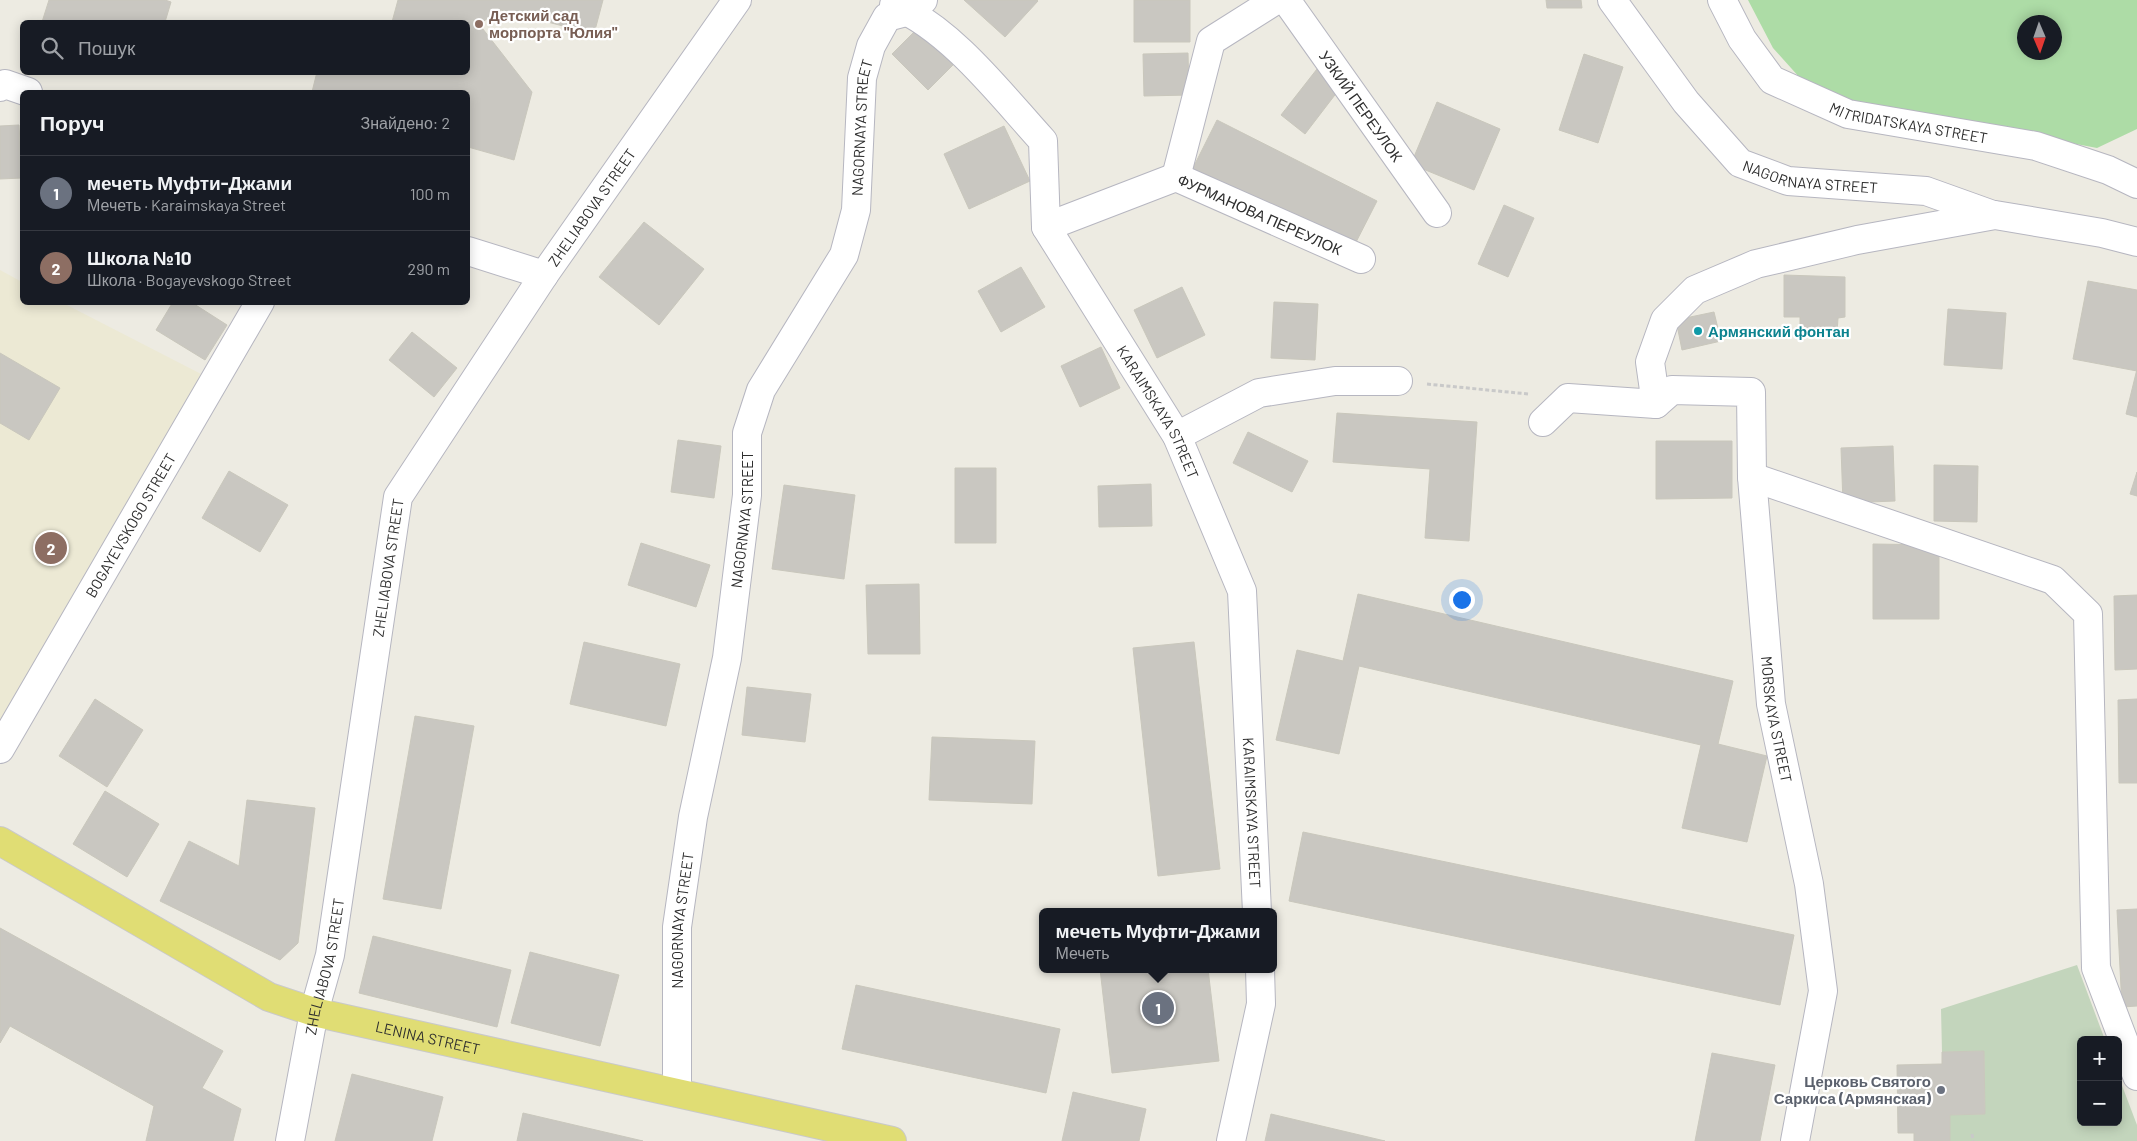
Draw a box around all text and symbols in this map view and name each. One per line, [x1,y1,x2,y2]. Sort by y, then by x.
place label: Детский сад морпорта "Юлия" [489,6,618,41]
north arrow [2017,15,2062,60]
marker: Детский сад морпорта "Юлия" [473,18,485,30]
search box [20,20,470,75]
icon: search [38,34,66,62]
text: Пошук [78,36,135,59]
street label: УЗКИЙ ПЕРЕУЛОК [1316,47,1407,165]
street label: NAGORNAYA STREET [848,57,876,196]
street label: MITRIDATSKAYA STREET [1827,98,1989,147]
text: Поруч [40,110,104,135]
text: Знайдено: 2 [360,113,450,132]
street label: ZHELIABOVA STREET [544,145,639,270]
street label: NAGORNAYA STREET [1740,156,1878,196]
street label: ФУРМАНОВА ПЕРЕУЛОК [1175,170,1345,259]
text: мечеть Муфти-Джами [87,171,292,194]
text: 1 [53,184,59,203]
text: 100 m [410,184,450,203]
text: Мечеть · Karaimskaya Street [87,195,286,214]
text: Школа №10 [87,246,192,269]
text: 2 [52,259,60,278]
text: 290 m [408,259,450,278]
text: Школа · Bogayevskogo Street [87,270,292,289]
place label: Армянский фонтан [1708,322,1850,340]
marker: Армянский фонтан [1692,325,1704,337]
street label: KARAIMSKAYA STREET [1113,342,1203,481]
street label: BOGAYEVSKOGO STREET [81,450,179,600]
street label: NAGORNAYA STREET [727,451,756,589]
street label: ZHELIABOVA STREET [368,497,407,638]
pin: 2 [35,529,67,567]
your location [1449,587,1475,613]
street label: MORSKAYA STREET [1758,655,1796,784]
street label: KARAIMSKAYA STREET [1240,737,1265,888]
street label: NAGORNAYA STREET [668,851,697,989]
street label: ZHELIABOVA STREET [301,897,347,1036]
popup [1039,908,1277,973]
text: мечеть Муфти-Джами [1055,919,1261,942]
text: Мечеть [1055,943,1110,962]
pin: 1 [1142,989,1174,1027]
street label: LENINA STREET [374,1017,482,1058]
map controls [2077,1036,2122,1126]
button: + [2077,1036,2122,1081]
place label: Церковь Святого Саркиса (Армянская) [1774,1072,1932,1107]
button: − [2077,1081,2122,1126]
marker: Церковь Святого Саркиса (Армянская) [1935,1084,1947,1096]

